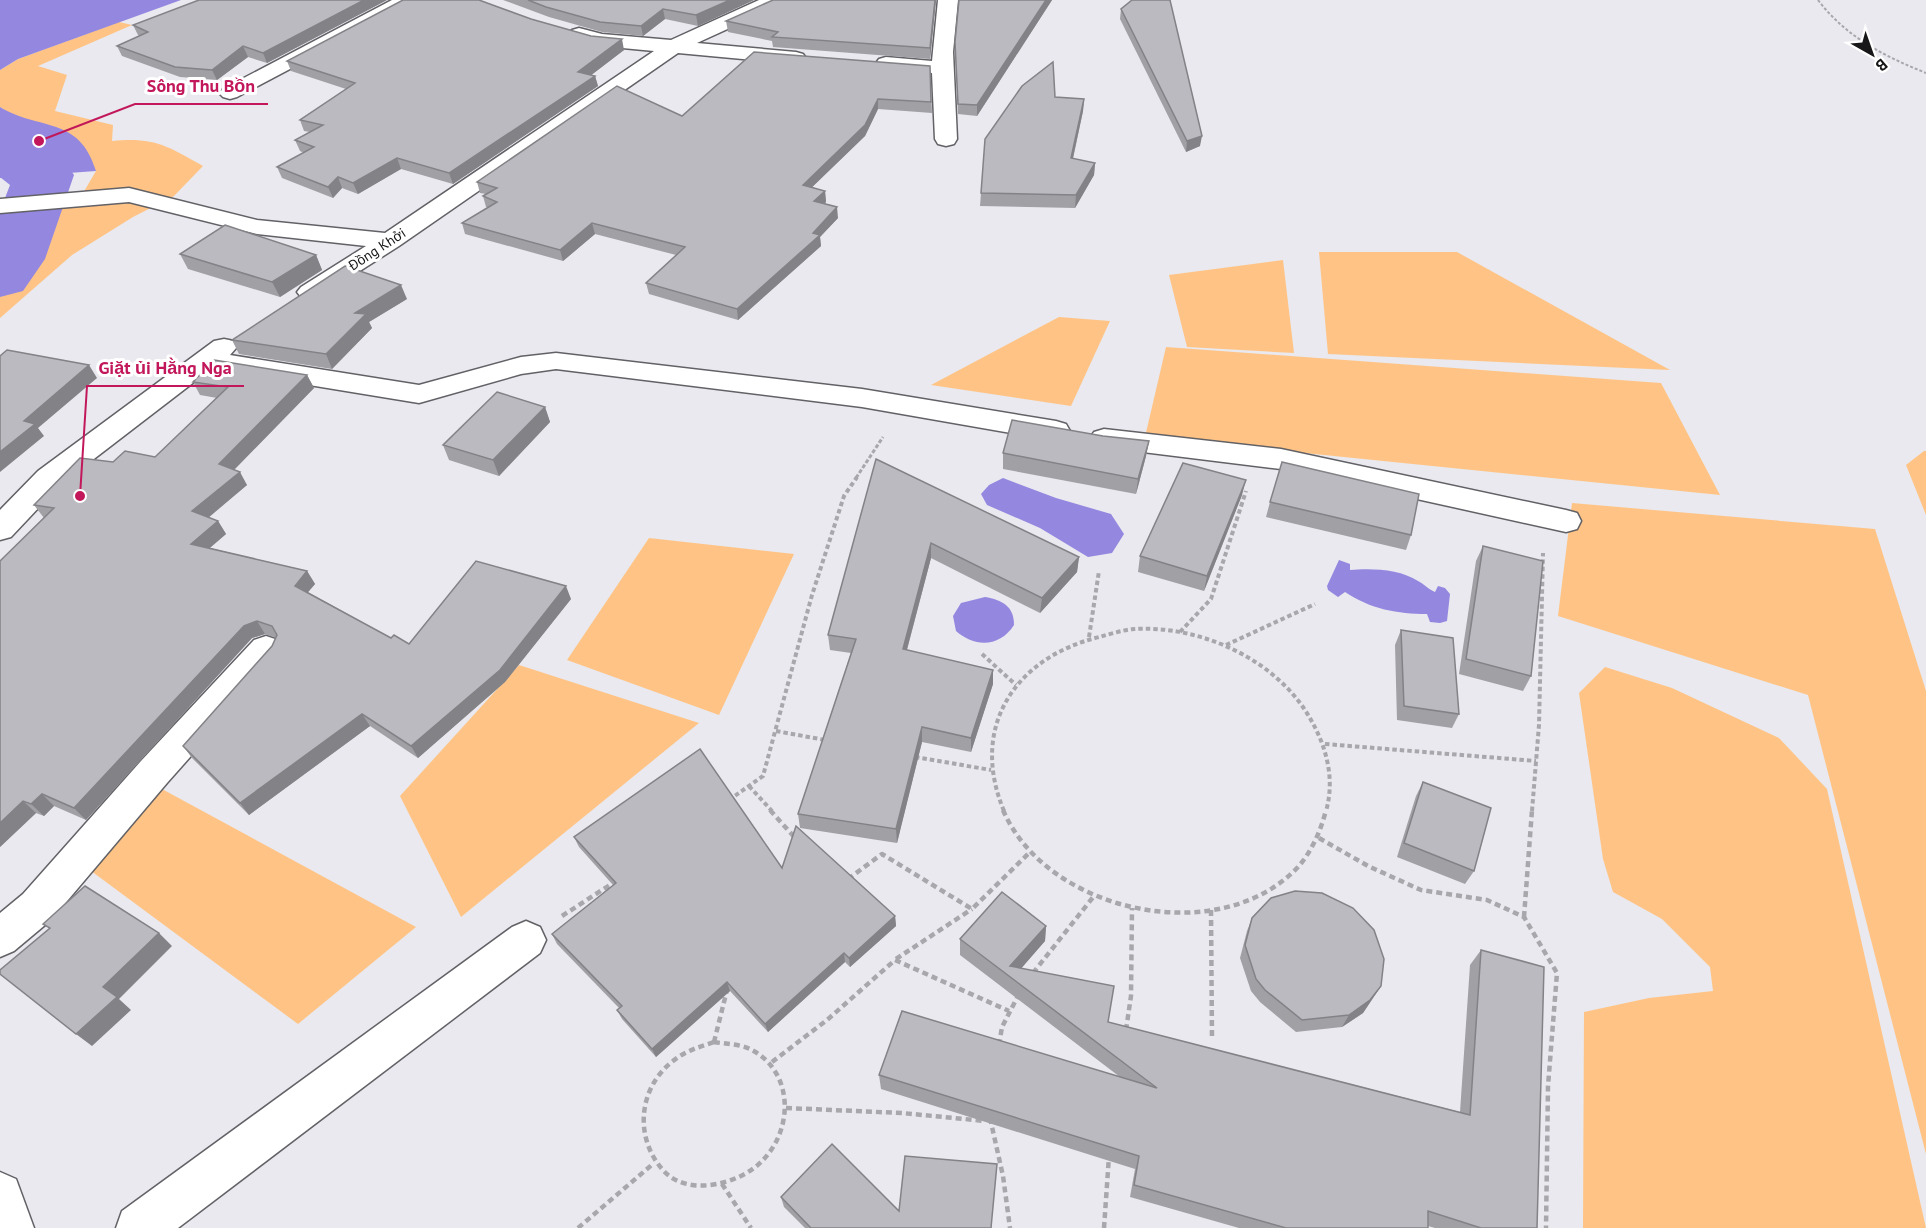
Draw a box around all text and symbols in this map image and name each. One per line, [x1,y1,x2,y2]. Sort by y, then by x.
north arrow [1842,24,1902,84]
text: B [1872,55,1892,76]
callout: Sông Thu Bồn [135,68,268,104]
text: Sông Thu Bồn [147,74,255,97]
street label: Đồng Khởi [344,224,409,275]
callout: Giặt ủi Hằng Nga [87,350,244,386]
text: Giặt ủi Hằng Nga [98,356,232,379]

